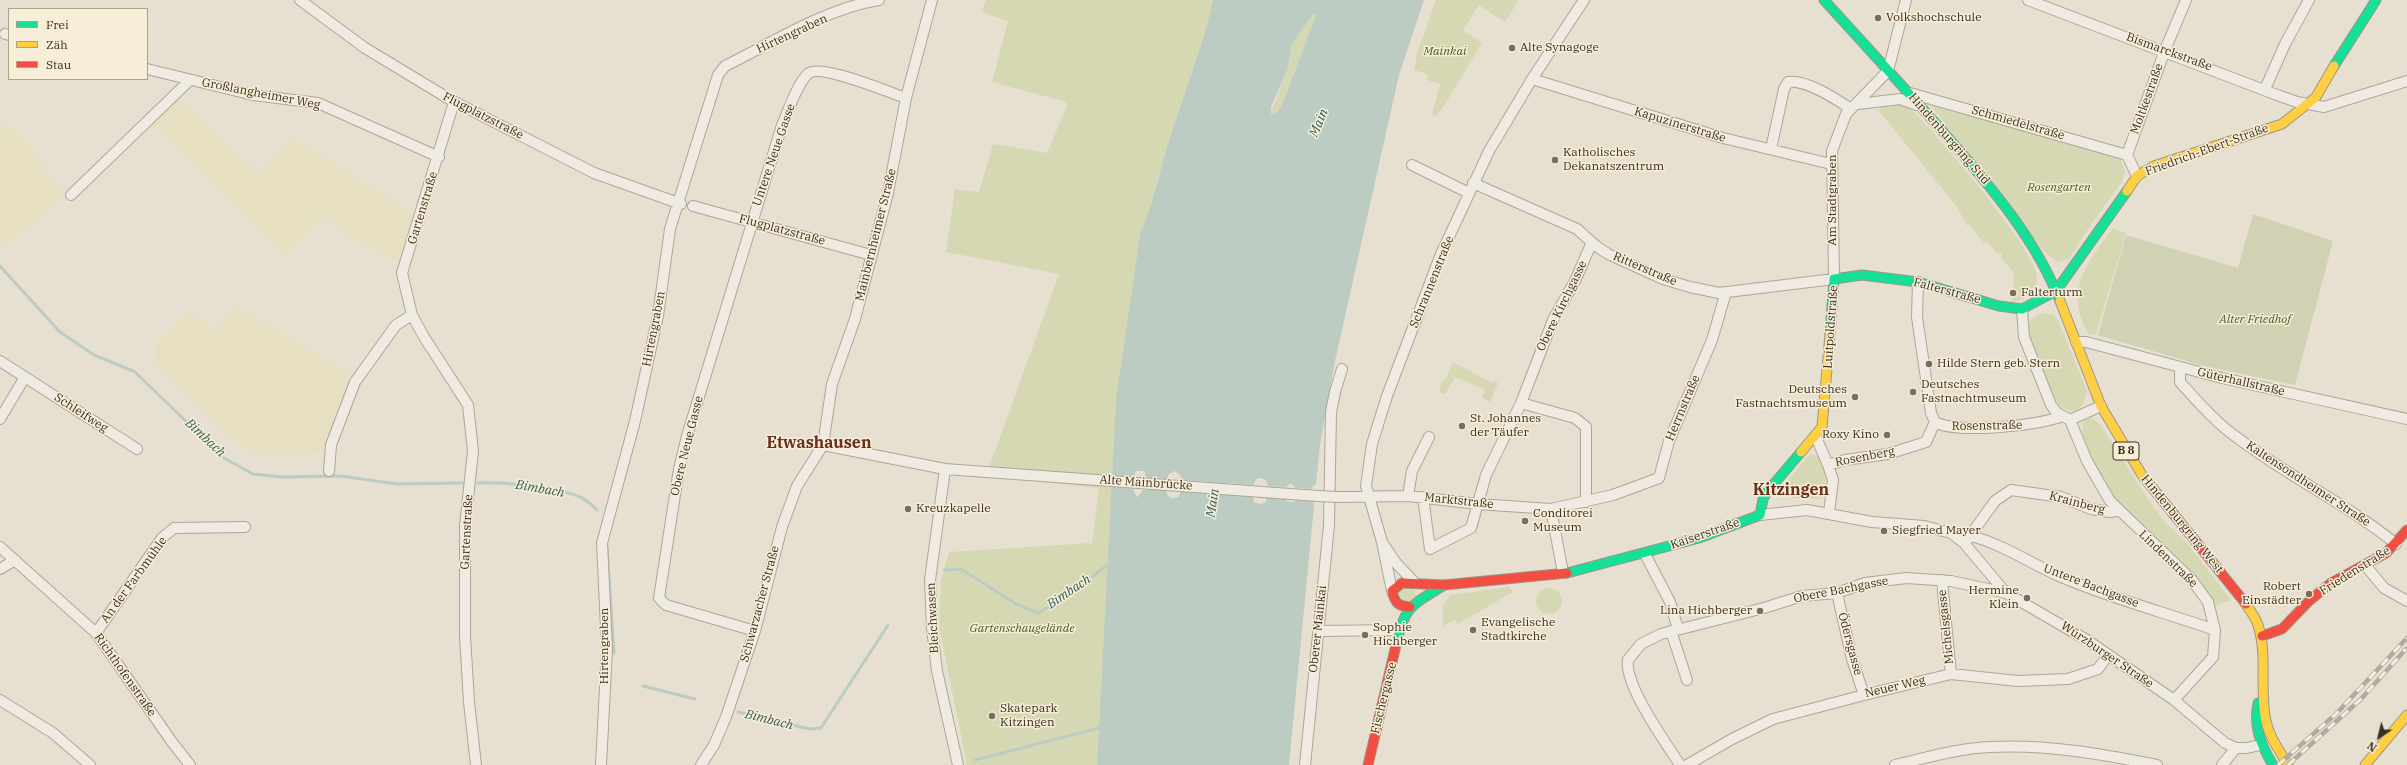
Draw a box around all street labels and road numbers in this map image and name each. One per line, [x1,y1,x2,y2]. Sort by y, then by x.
street label: Hirtengraben [754,11,830,57]
street label: Bismarckstraße [2124,30,2214,74]
street label: Moltkestraße [2128,62,2166,136]
street label: Großlangheimer Weg [200,75,322,113]
street label: Flugplatzstraße [440,89,526,143]
street label: Hindenburgring Süd [1905,90,1993,188]
street label: Untere Neue Gasse [750,102,798,208]
street label: Schmiedelstraße [1970,103,2066,143]
street label: Kapuzinerstraße [1633,104,1727,146]
street label: Friedrich-Ebert-Straße [2143,121,2271,179]
street label: Am Stadtgraben [1826,154,1840,246]
street label: Mainbernheimer Straße [853,167,899,303]
street label: Gartenstraße [405,170,441,246]
street label: Flugplatzstraße [737,212,827,248]
street label: Schrannenstraße [1407,234,1457,330]
street label: Ritterstraße [1611,249,1679,289]
street label: Obere Kirchgasse [1534,258,1590,354]
street label: Falterstraße [1912,275,1982,307]
street label: Luitpoldstraße [1821,285,1841,369]
street label: Hirtengraben [640,290,668,368]
street label: Güterhallstraße [2196,365,2286,399]
street label: Herrnstraße [1663,373,1703,443]
street label: Schleifweg [52,390,110,436]
street label: Obere Neue Gasse [668,394,706,498]
street label: Rosenstraße [1952,418,2022,434]
street label: Kaltensondheimer Straße [2243,438,2373,530]
road number: B 8 [2113,442,2139,460]
street label: Rosenberg [1834,444,1896,470]
street label: Hindenburgring West [2138,472,2226,576]
street label: Alte Mainbrücke [1099,473,1193,493]
street label: Krainberg [2047,489,2107,517]
street label: Marktstraße [1424,490,1494,512]
street label: Gartenstraße [458,494,476,570]
street label: Kaiserstraße [1669,515,1741,553]
street label: Lindenstraße [2136,527,2200,591]
street label: An der Farbmühle [98,534,170,626]
street label: Schwarzacher Straße [738,544,782,664]
street label: Friedenstraße [2317,544,2393,598]
street label: Untere Bachgasse [2041,561,2141,611]
street label: Obere Bachgasse [1792,574,1890,606]
street label: Bleichwasen [924,582,942,654]
street label: Oberer Mainkai [1306,585,1330,673]
street label: Michelsgasse [1935,589,1957,665]
street label: Hirtengraben [598,608,612,684]
street label: Ödersgasse [1835,611,1865,677]
street label: Würzburger Straße [2058,619,2156,691]
street label: Richthofenstraße [91,631,159,719]
street label: Fischergasse [1368,661,1400,735]
street label: Neuer Weg [1863,673,1927,701]

